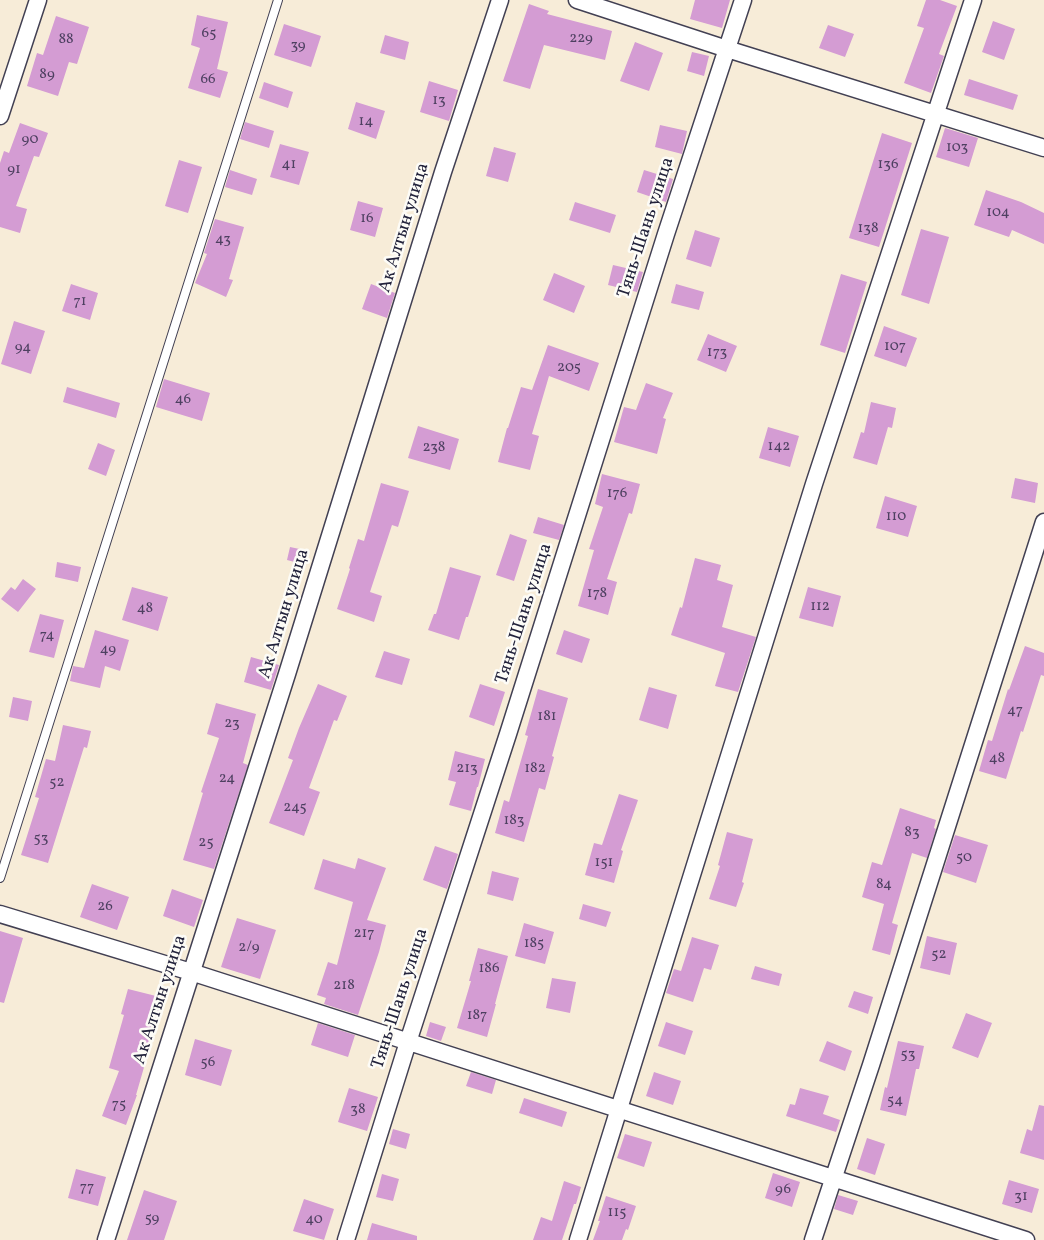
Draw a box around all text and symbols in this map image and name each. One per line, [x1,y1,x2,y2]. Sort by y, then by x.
house number: 65 [202,25,216,43]
house number: 229 [569,30,593,48]
house number: 88 [58,31,74,49]
house number: 39 [290,37,306,55]
house number: 89 [39,66,55,84]
house number: 66 [200,71,216,89]
house number: 13 [432,92,446,110]
house number: 14 [359,113,373,131]
house number: 90 [21,131,39,149]
house number: 103 [946,139,968,157]
street label: Тянь-Шань улица [614,155,680,301]
house number: 41 [282,156,296,174]
house number: 136 [877,156,899,174]
street label: Ак Алтын улица [375,160,435,296]
house number: 91 [7,161,21,179]
house number: 104 [986,204,1010,222]
house number: 16 [360,210,374,228]
house number: 138 [857,220,879,238]
house number: 43 [215,231,231,249]
house number: 71 [73,293,87,311]
house number: 107 [884,338,906,356]
house number: 94 [15,339,31,357]
house number: 173 [707,344,727,362]
house number: 205 [557,359,581,377]
house number: 46 [175,391,191,409]
house number: 142 [768,438,790,456]
house number: 238 [423,439,445,457]
house number: 176 [607,485,627,503]
house number: 110 [886,508,906,526]
street label: Тянь-Шань улица [492,541,558,687]
street label: Ак Алтын улица [255,546,315,682]
house number: 178 [587,585,607,603]
house number: 112 [810,598,830,616]
house number: 48 [137,600,153,618]
house number: 74 [40,627,54,645]
house number: 49 [100,641,116,659]
house number: 47 [1007,702,1023,720]
house number: 181 [537,708,557,726]
house number: 23 [224,715,240,733]
house number: 48 [989,750,1005,768]
house number: 213 [456,760,478,778]
house number: 182 [524,760,546,778]
house number: 24 [219,770,235,788]
house number: 52 [49,774,65,792]
house number: 245 [283,799,307,817]
house number: 183 [503,812,525,830]
house number: 83 [904,824,920,842]
house number: 53 [34,830,48,848]
house number: 25 [198,834,214,852]
house number: 50 [956,849,972,867]
house number: 151 [595,854,613,872]
house number: 84 [876,876,892,894]
house number: 26 [97,898,113,916]
house number: 217 [353,925,375,943]
street label: Тянь-Шань улица [368,926,434,1072]
street label: Ак Алтын улица [130,933,192,1067]
house number: 185 [524,935,544,953]
house number: 2/9 [238,939,260,957]
house number: 52 [931,946,947,964]
house number: 186 [478,960,500,978]
house number: 218 [333,977,355,995]
house number: 187 [467,1007,487,1025]
house number: 53 [901,1046,915,1064]
house number: 56 [201,1054,215,1072]
house number: 54 [887,1092,903,1110]
house number: 75 [112,1096,126,1114]
house number: 38 [350,1101,366,1119]
house number: 77 [80,1179,94,1197]
house number: 96 [775,1181,791,1199]
house number: 31 [1014,1188,1028,1206]
house number: 115 [608,1204,626,1222]
house number: 59 [145,1210,159,1228]
house number: 40 [305,1211,323,1229]

